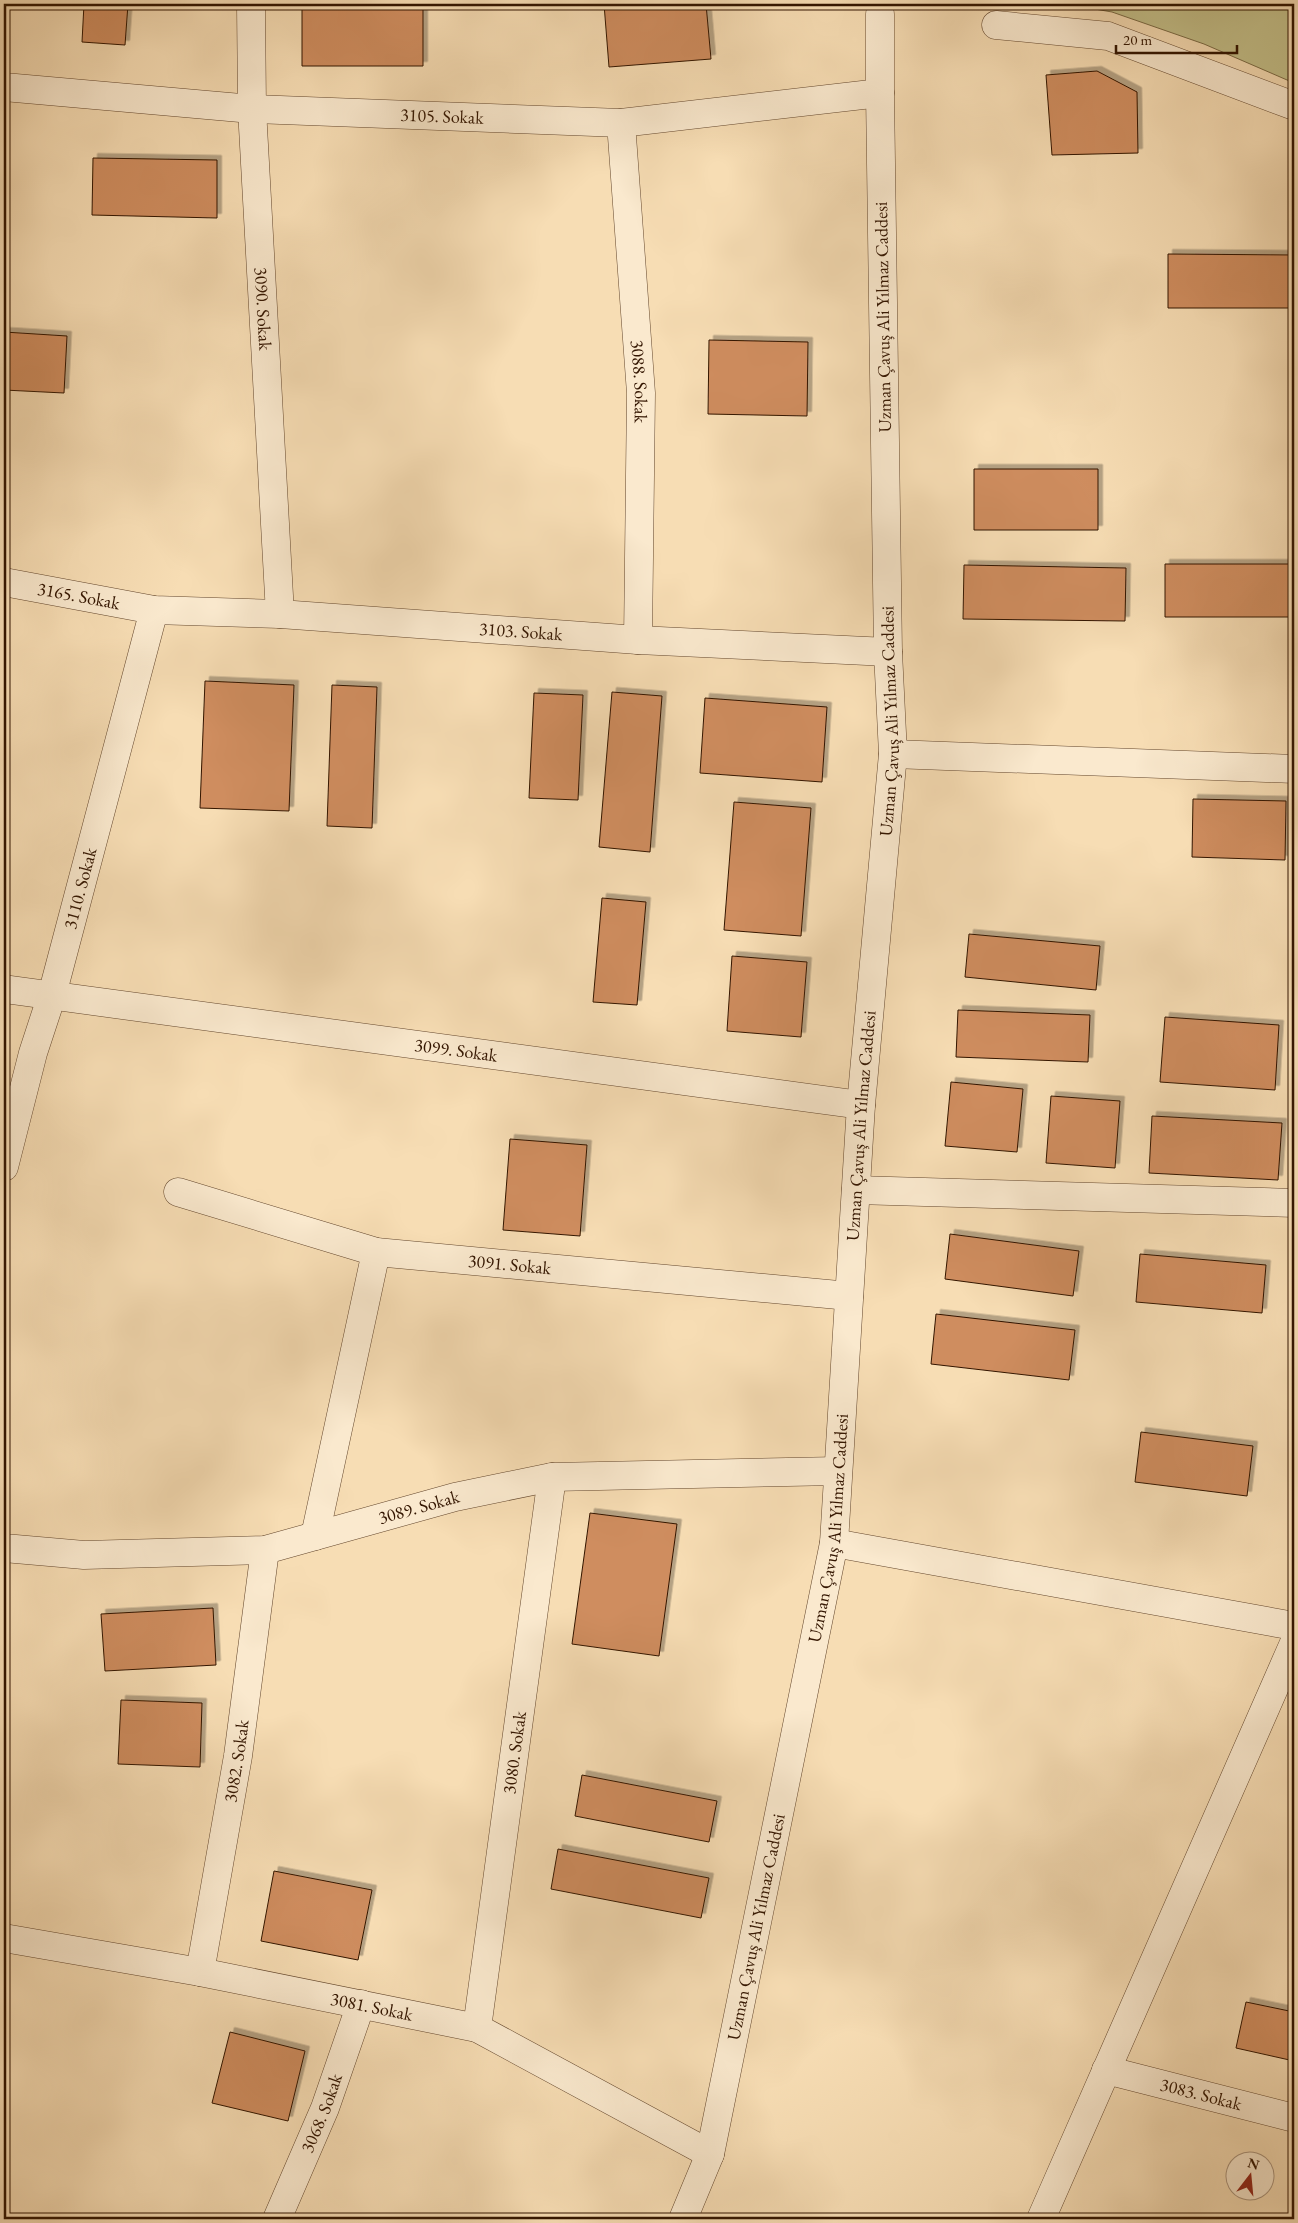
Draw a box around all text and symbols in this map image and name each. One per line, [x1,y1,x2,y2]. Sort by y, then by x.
scale bar [1116,22,1237,54]
text: 20 m [1123,30,1152,49]
street label: 3105. Sokak [400,103,485,129]
street label: Uzman Çavuş Ali Yılmaz Caddesi [869,201,896,432]
street label: 3090. Sokak [250,266,277,351]
street label: 3088. Sokak [626,339,653,424]
street label: 3165. Sokak [36,576,122,615]
street label: Uzman Çavuş Ali Yılmaz Caddesi [874,605,904,837]
street label: 3103. Sokak [478,616,564,646]
street label: 3110. Sokak [58,844,102,931]
street label: Uzman Çavuş Ali Yılmaz Caddesi [841,1009,881,1242]
street label: 3099. Sokak [413,1033,499,1067]
street label: 3091. Sokak [467,1249,553,1279]
street label: Uzman Çavuş Ali Yılmaz Caddesi [802,1412,853,1644]
street label: 3089. Sokak [375,1484,462,1529]
street label: 3080. Sokak [497,1709,531,1795]
street label: 3082. Sokak [218,1718,254,1804]
street label: Uzman Çavuş Ali Yılmaz Caddesi [721,1811,790,2042]
street label: 3081. Sokak [329,1987,415,2026]
street label: 3068. Sokak [295,2070,347,2156]
street label: 3083. Sokak [1158,2072,1245,2115]
north arrow [1226,2150,1276,2200]
text: N [1246,2153,1262,2174]

